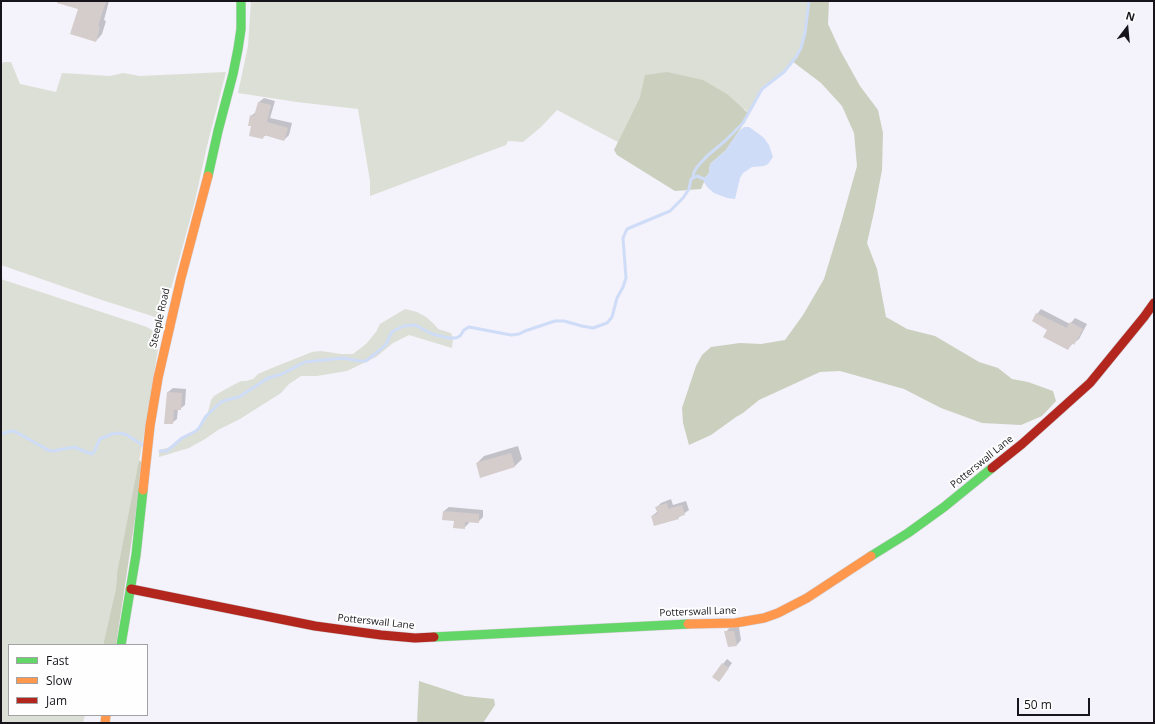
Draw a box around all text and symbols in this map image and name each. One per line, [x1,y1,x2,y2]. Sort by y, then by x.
north arrow [1107,8,1147,48]
text: N [1124,8,1137,24]
street label: Steeple Road [147,287,173,349]
street label: Potterswall Lane [948,433,1016,491]
street label: Potterswall Lane [659,605,737,619]
street label: Potterswall Lane [337,612,415,632]
legend [8,644,148,716]
text: Fast [46,652,69,669]
text: Slow [46,672,72,689]
scale bar [1019,690,1092,716]
text: Jam [46,692,67,709]
text: 50 m [1024,696,1052,713]

